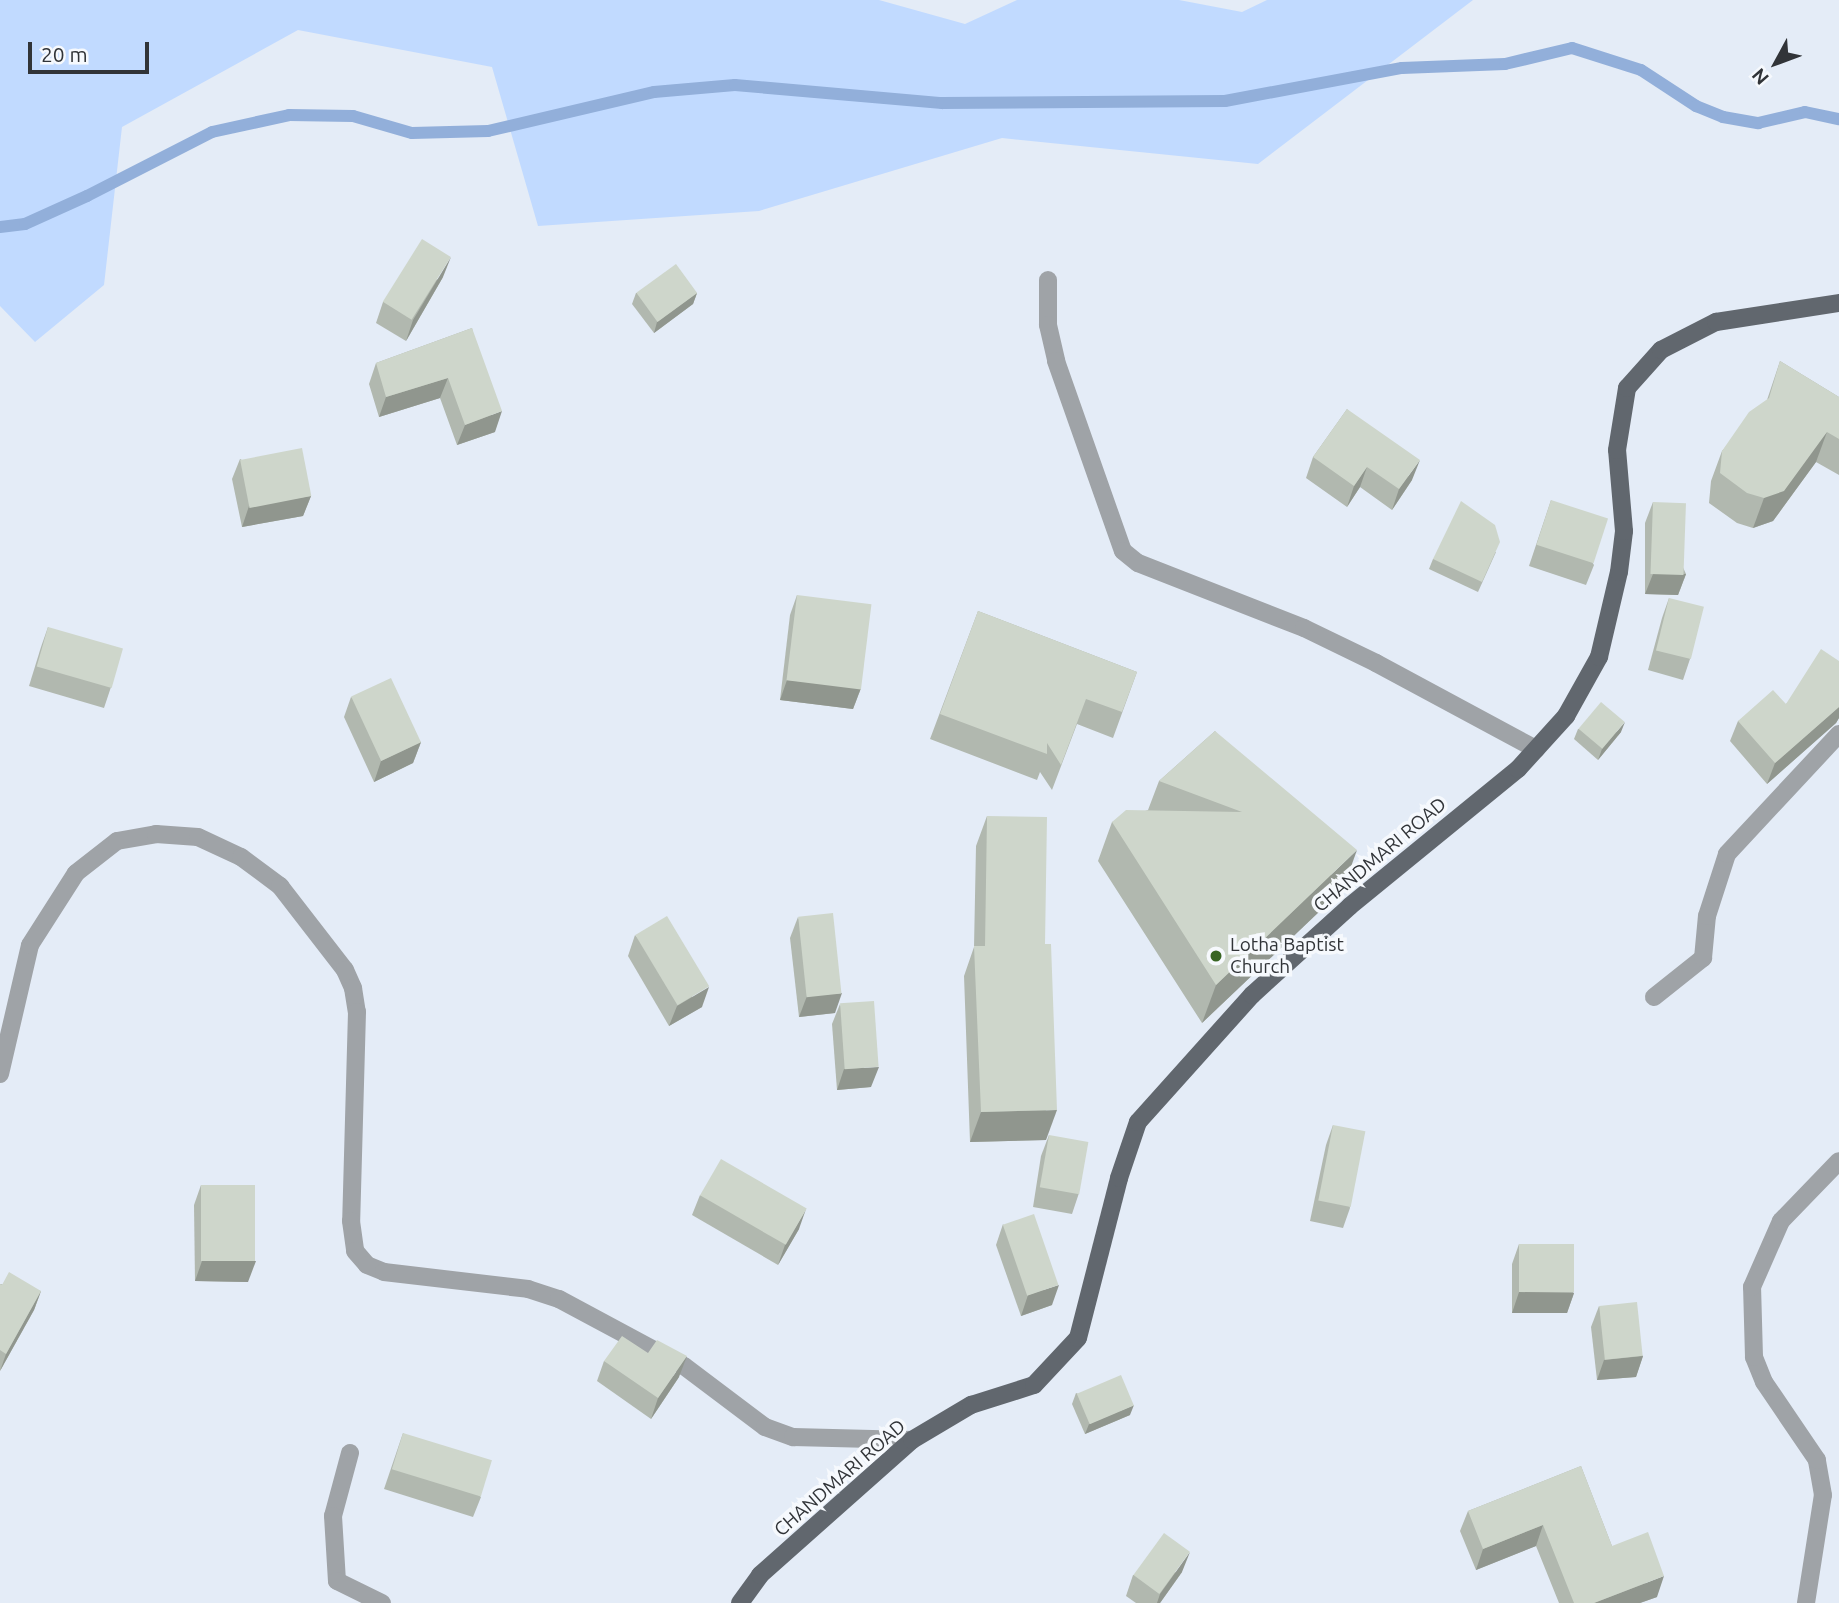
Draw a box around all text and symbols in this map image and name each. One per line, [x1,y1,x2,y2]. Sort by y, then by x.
scale bar [32,28,152,72]
north arrow [1741,28,1811,98]
text: 20 m [41,42,88,66]
text: N [1747,64,1773,89]
street label: CHANDMARI ROAD [1309,793,1451,917]
place label: Lotha Baptist Church [1230,934,1344,978]
marker: Lotha Baptist Church [1208,948,1224,964]
street label: CHANDMARI ROAD [770,1415,910,1541]

